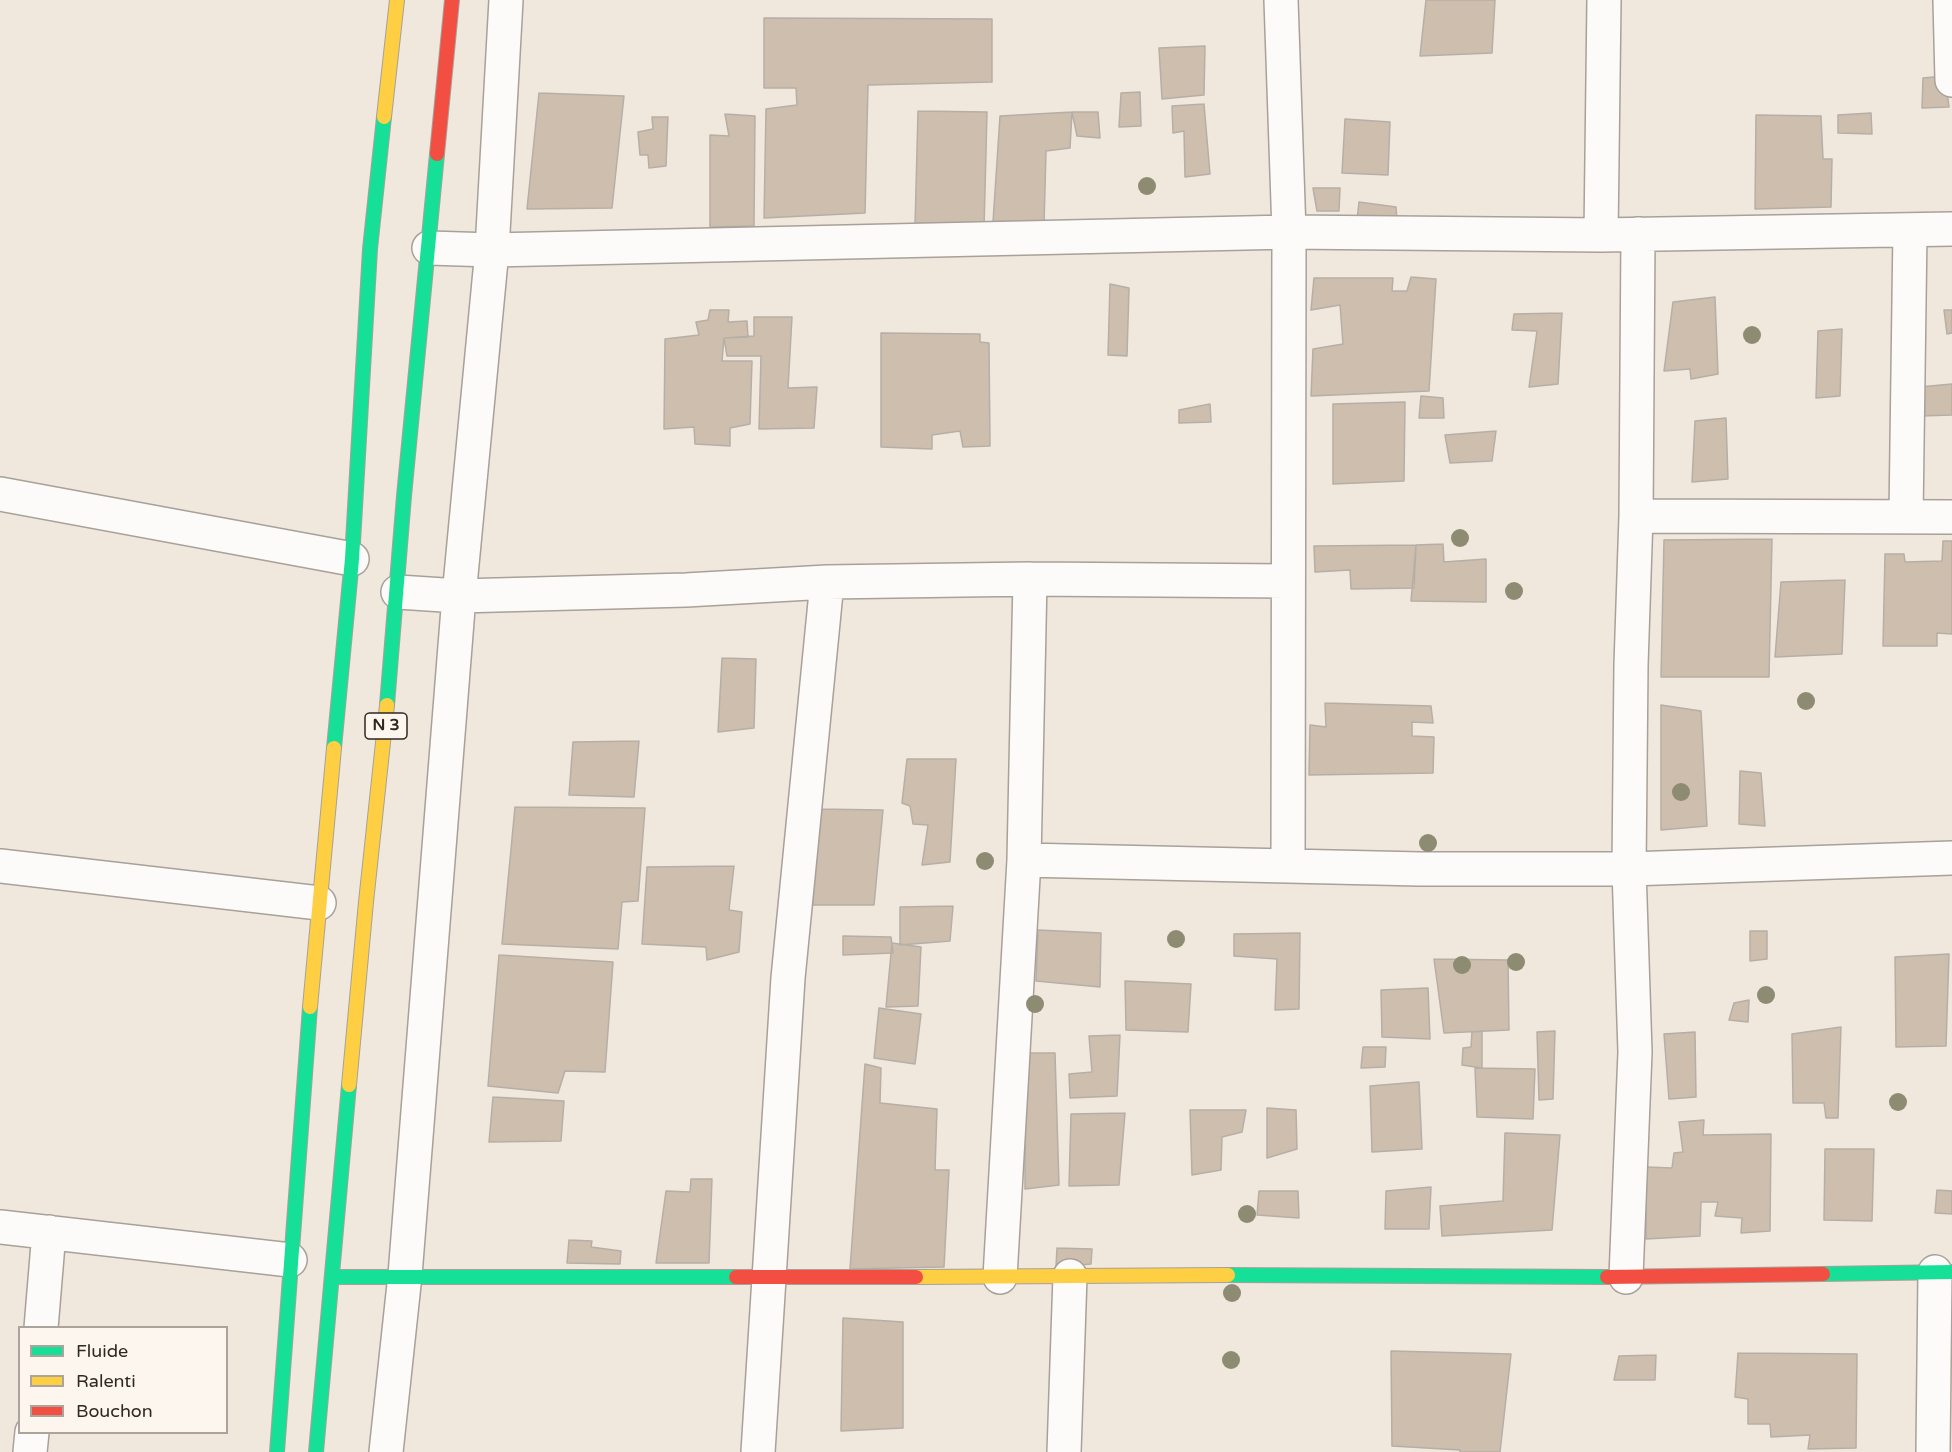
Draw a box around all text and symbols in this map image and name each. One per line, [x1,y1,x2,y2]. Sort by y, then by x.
road number: N 3 [365,713,407,739]
legend [18,1326,228,1434]
text: Fluide [76,1340,128,1362]
text: Ralenti [76,1370,136,1392]
text: Bouchon [76,1400,153,1422]

